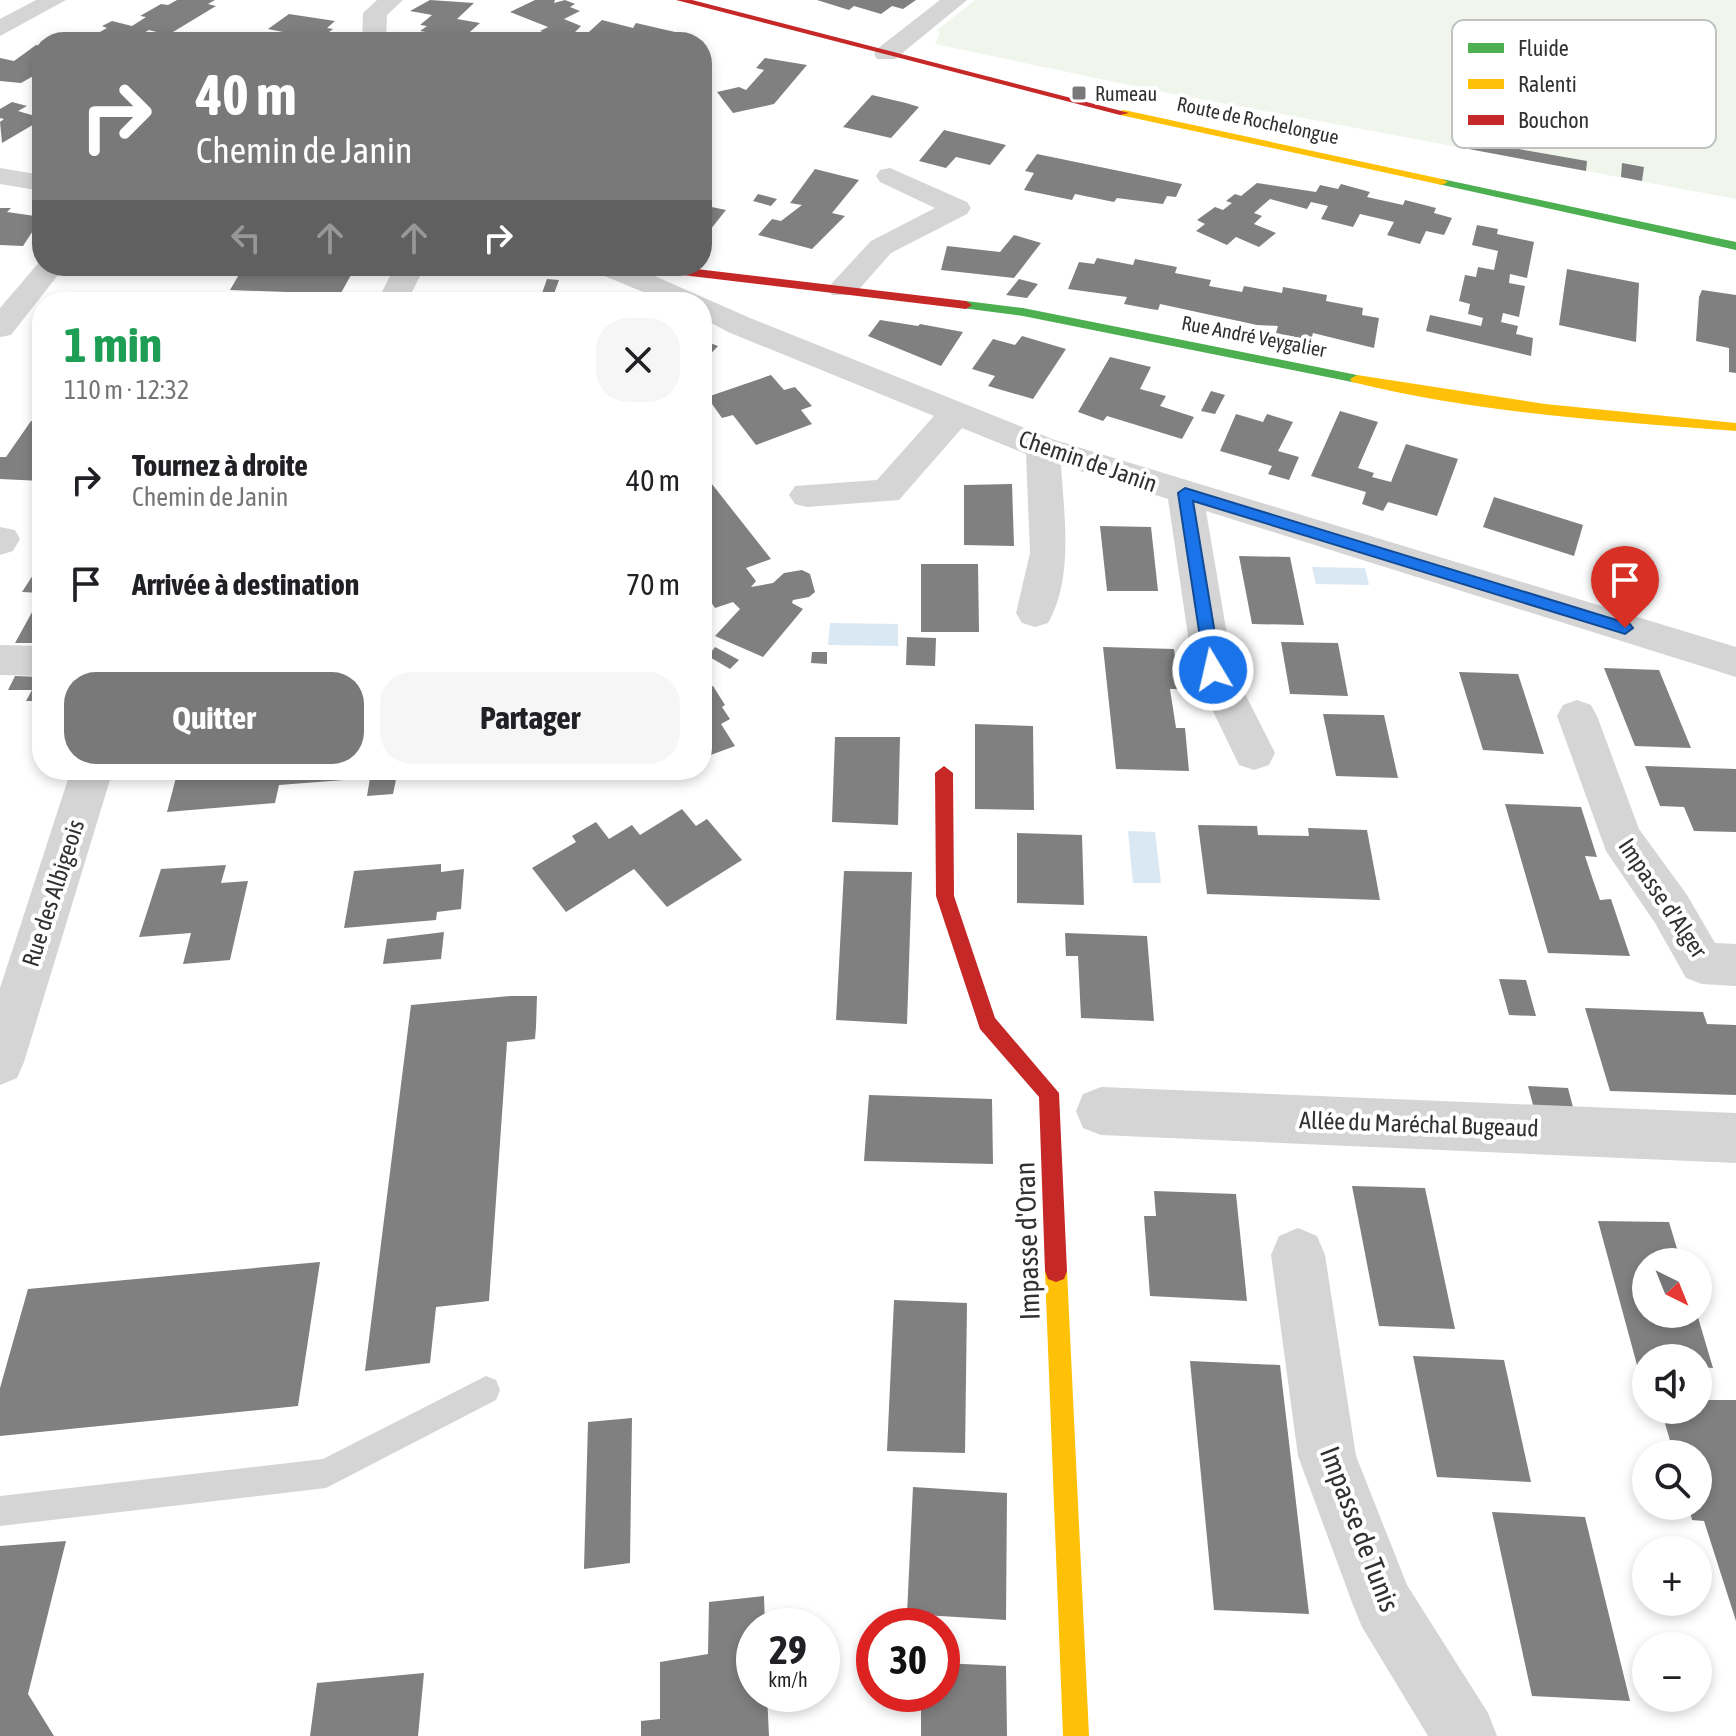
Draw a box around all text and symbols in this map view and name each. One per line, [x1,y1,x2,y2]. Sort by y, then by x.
legend [1452,20,1716,148]
text: Fluide [1518,35,1569,61]
text: 40 m [196,63,297,127]
icon: right [64,64,168,168]
text: Ralenti [1518,71,1577,97]
place label: Rumeau [1095,82,1157,105]
marker: Rumeau [1070,84,1088,102]
street label: Route de Rochelongue [1175,92,1341,148]
text: Bouchon [1518,107,1589,133]
text: Chemin de Janin [196,129,412,171]
icon: left [224,216,268,260]
icon: ahead [308,216,352,260]
icon: ahead [392,216,436,260]
icon: right [476,216,520,260]
street label: Rue André Veygalier [1180,311,1329,362]
text: 1 min [64,317,162,372]
button: close [596,318,680,402]
text: 110 m · 12:32 [64,375,189,405]
street label: Chemin de Janin [1015,425,1161,497]
text: Tournez à droite [132,448,308,482]
icon: right [64,458,108,502]
text: 40 m [626,463,680,497]
text: Chemin de Janin [132,482,288,512]
pin [1591,546,1659,628]
icon: arrive [1603,558,1647,602]
icon: arrive [64,562,108,606]
text: Arrivée à destination [132,567,359,601]
text: 70 m [626,567,680,601]
position arrow [1171,628,1255,712]
button: Quitter [64,672,364,764]
button: Partager [380,672,680,764]
street label: Rue des Albigeois [17,816,89,970]
street label: Impasse d'Alger [1613,833,1713,963]
street label: Allée du Maréchal Bugeaud [1299,1106,1539,1142]
street label: Impasse d'Oran [1008,1161,1046,1321]
north arrow [1632,1248,1712,1328]
map controls [1632,1248,1712,1712]
button: sound [1632,1344,1712,1424]
button: search [1632,1440,1712,1520]
street label: Impasse de Tunis [1314,1442,1406,1616]
button: + [1632,1536,1712,1616]
speed limit sign: 30 [856,1608,960,1712]
text: 29 [769,1627,807,1672]
button: − [1632,1632,1712,1712]
text: km/h [768,1668,808,1691]

